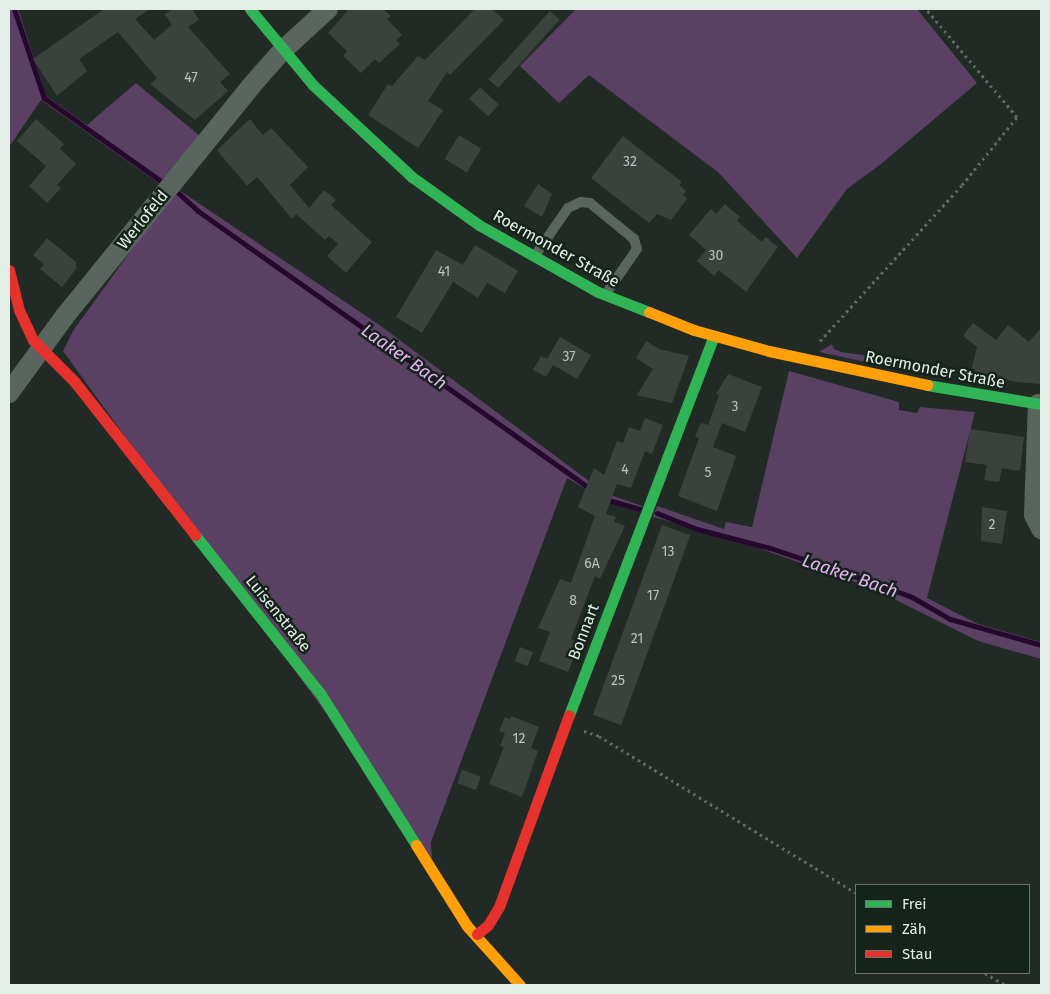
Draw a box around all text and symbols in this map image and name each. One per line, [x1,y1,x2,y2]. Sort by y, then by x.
house number: 47 [184,70,198,86]
house number: 32 [623,154,637,170]
street label: Werlofeld [114,187,172,253]
street label: Roermonder Straße [489,206,623,292]
house number: 30 [709,248,723,264]
house number: 41 [438,264,450,280]
water label: Laaker Bach [357,320,451,394]
street label: Roermonder Straße [864,347,1006,393]
house number: 37 [562,349,576,365]
house number: 3 [732,399,738,415]
house number: 4 [621,462,629,478]
house number: 5 [704,465,712,481]
house number: 2 [989,517,995,533]
house number: 13 [661,544,675,560]
water label: Laaker Bach [799,550,901,602]
house number: 6A [584,556,600,572]
street label: Luisenstraße [241,572,315,656]
house number: 17 [647,588,659,604]
house number: 8 [569,593,577,609]
street label: Bonnart [565,601,603,663]
house number: 21 [631,631,643,647]
house number: 25 [611,673,625,689]
house number: 12 [513,731,525,747]
legend [855,884,1030,974]
text: Frei [902,895,927,913]
text: Zäh [902,920,927,938]
text: Stau [902,945,932,963]

